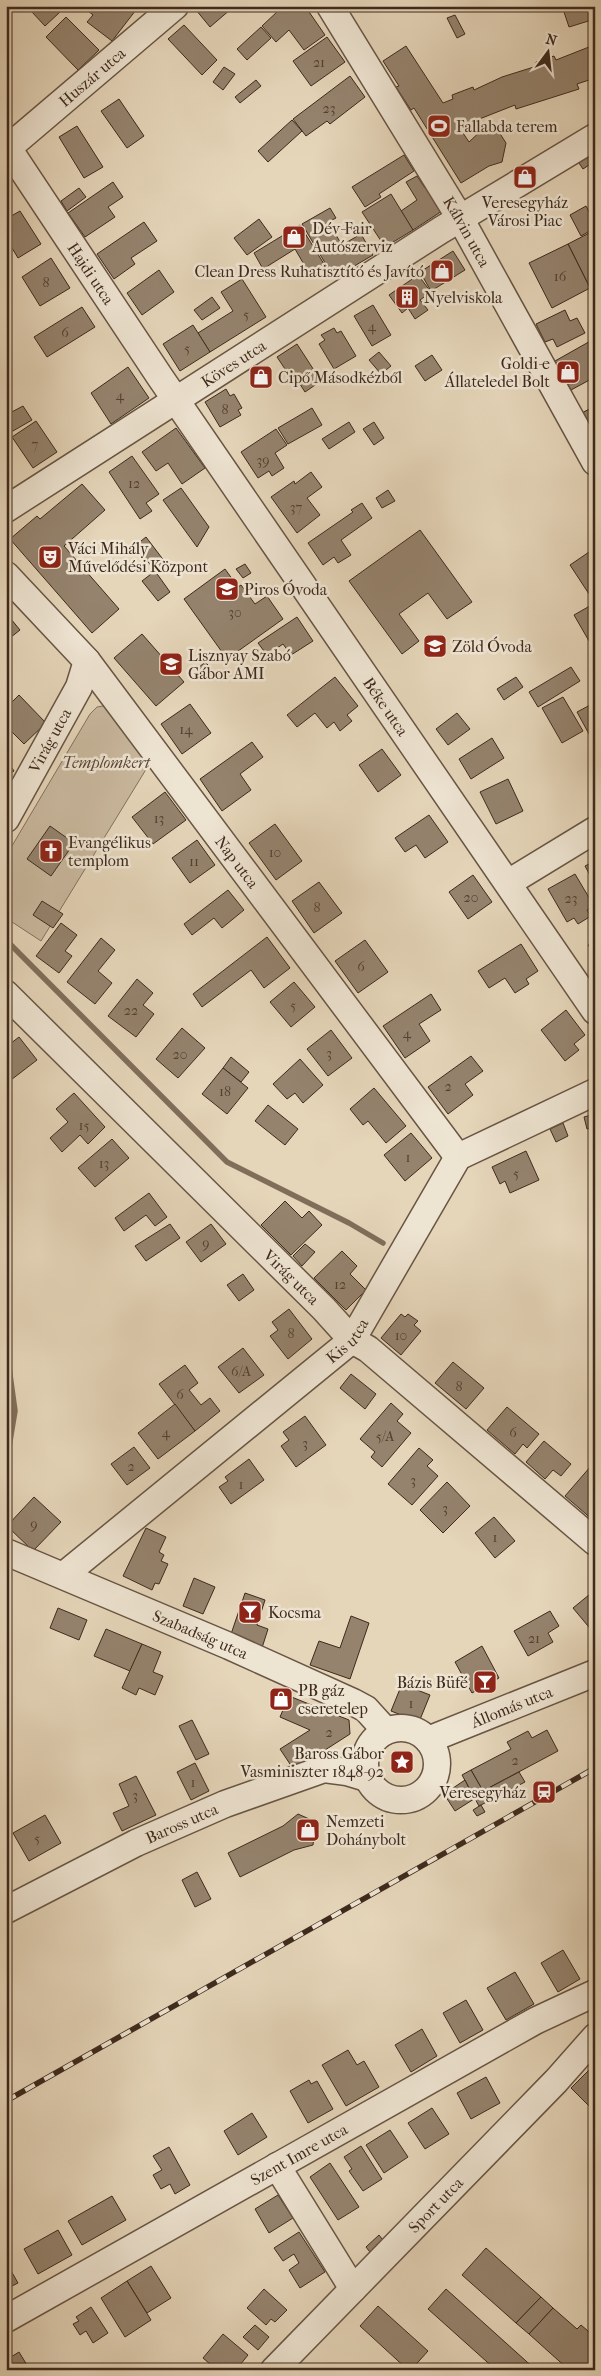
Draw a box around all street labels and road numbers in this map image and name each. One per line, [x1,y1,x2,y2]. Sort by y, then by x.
street label: Huszár utca [55,43,129,110]
street label: Kálvin utca [439,193,495,271]
street label: Hajdi utca [64,239,119,308]
street label: Köves utca [197,335,270,391]
street label: Béke utca [359,674,413,740]
street label: Virág utca [24,704,75,777]
street label: Nap utca [212,832,263,892]
street label: Virág utca [259,1245,324,1309]
street label: Kis utca [322,1314,372,1367]
street label: Szabadság utca [150,1605,252,1663]
street label: Állomás utca [467,1681,556,1732]
street label: Baross utca [142,1799,221,1847]
street label: Szent Imre utca [247,2119,351,2189]
street label: Sport utca [404,2172,467,2236]

